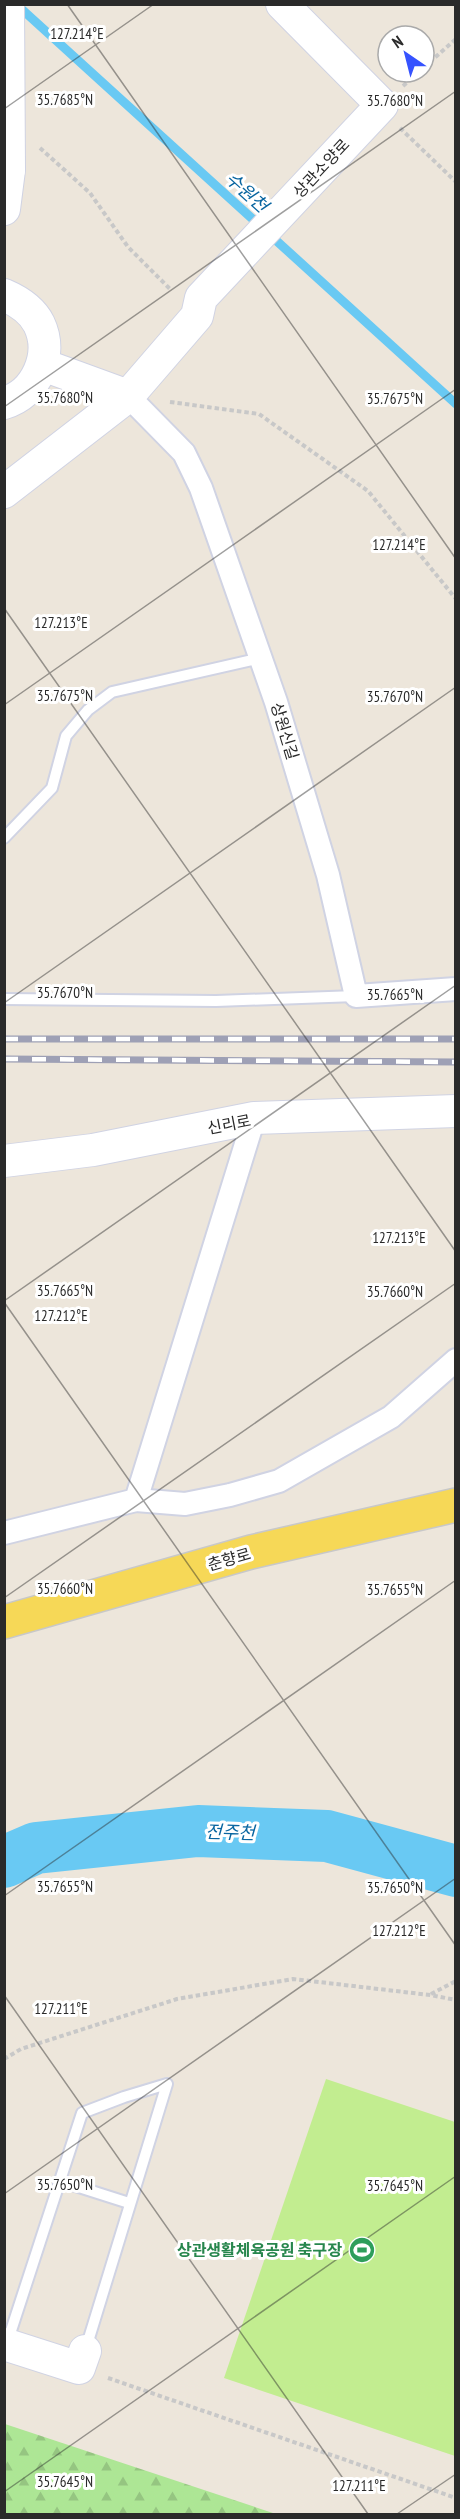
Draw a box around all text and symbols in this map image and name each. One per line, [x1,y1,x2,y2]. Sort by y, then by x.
text: 127.214°E [50,24,104,43]
north arrow [376,24,436,84]
text: N [388,31,407,52]
text: 35.7685°N [37,90,93,109]
text: 35.7680°N [367,91,423,110]
street label: 상관소양로 [289,134,354,202]
water label: 수원천 [221,167,275,219]
text: 35.7680°N [37,388,93,407]
text: 35.7675°N [367,389,423,408]
text: 127.214°E [372,535,426,554]
text: 127.213°E [34,613,88,632]
text: 35.7675°N [37,686,93,705]
text: 35.7670°N [367,687,423,706]
street label: 상원신길 [267,700,303,762]
text: 35.7670°N [37,983,93,1002]
text: 35.7665°N [367,985,423,1004]
street label: 신리로 [205,1110,253,1138]
text: 127.213°E [372,1228,426,1247]
text: 35.7665°N [37,1281,93,1300]
text: 35.7660°N [367,1282,423,1301]
text: 127.212°E [34,1306,88,1325]
street label: 춘향로 [205,1543,253,1575]
text: 35.7660°N [37,1579,93,1598]
text: 35.7655°N [367,1580,423,1599]
water label: 전주천 [205,1820,258,1844]
text: 35.7655°N [37,1877,93,1896]
text: 35.7650°N [367,1878,423,1897]
text: 127.212°E [372,1921,426,1940]
text: 127.211°E [34,1999,88,2018]
text: 35.7650°N [37,2175,93,2194]
text: 35.7645°N [367,2176,423,2195]
sports icon: 상관생활체육공원 축구장 [347,2235,377,2265]
place label: 상관생활체육공원 축구장 [177,2240,342,2260]
text: 35.7645°N [37,2472,93,2491]
text: 127.211°E [332,2476,386,2495]

